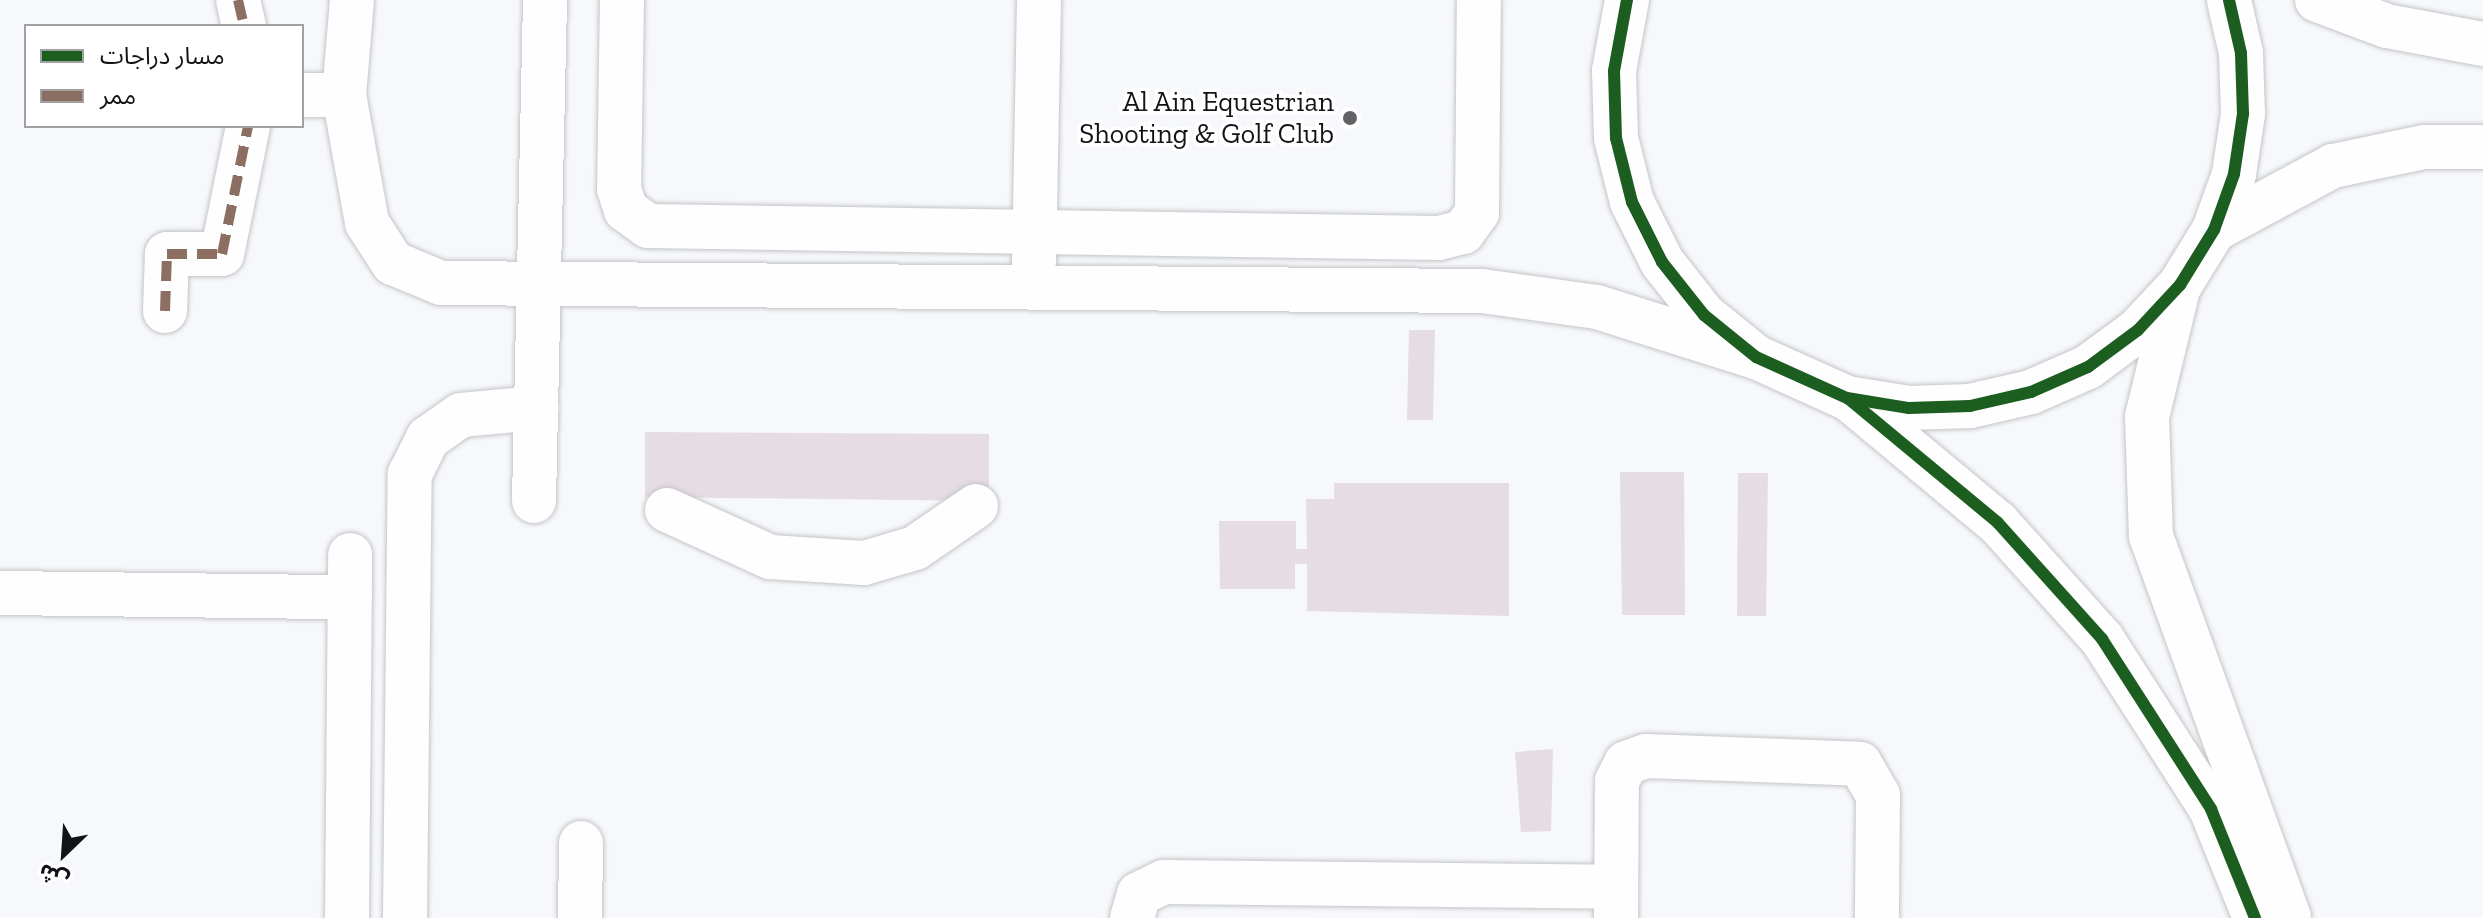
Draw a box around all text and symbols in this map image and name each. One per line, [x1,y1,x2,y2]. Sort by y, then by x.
legend [24,24,304,128]
text: مسار دراجات [100,41,225,70]
text: ممر [100,81,136,110]
place label: Al Ain Equestrian Shooting & Golf Club [1079,85,1334,151]
marker: Al Ain Equestrian Shooting & Golf Club [1341,109,1359,127]
north arrow [24,814,104,894]
text: ش [34,858,73,895]

